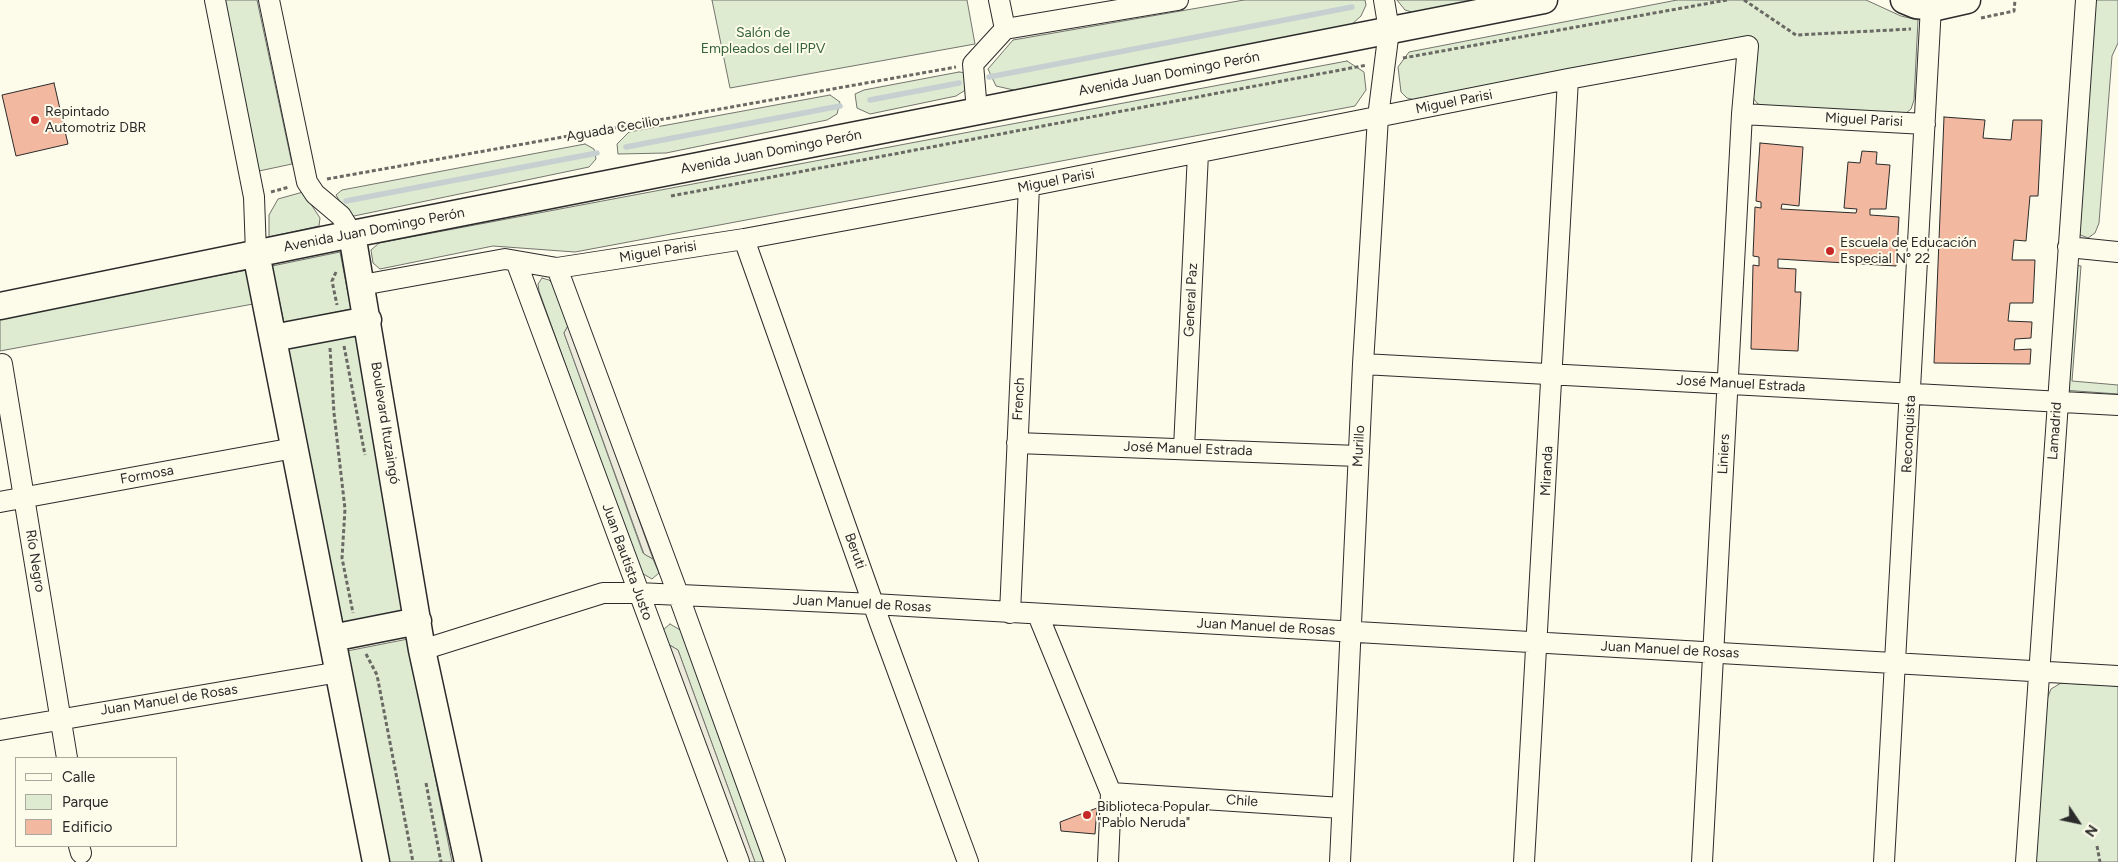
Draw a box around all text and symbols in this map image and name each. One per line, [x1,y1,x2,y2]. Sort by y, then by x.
park label: Salón de Empleados del IPPV [701,25,825,58]
street label: Avenida Juan Domingo Perón [1077,48,1261,100]
street label: Miguel Parisi [1414,86,1494,118]
place label: Repintado Automotriz DBR [45,104,146,136]
street label: Miguel Parisi [1825,110,1903,130]
street label: Aguada Cecilio [565,113,661,145]
marker: Repintado Automotriz DBR [29,114,41,126]
street label: Avenida Juan Domingo Perón [679,126,863,178]
street label: Miguel Parisi [1016,165,1096,197]
street label: Avenida Juan Domingo Perón [282,204,466,256]
place label: Escuela de Educación Especial N° 22 [1840,235,1977,268]
street label: Miguel Parisi [618,238,698,266]
marker: Escuela de Educación Especial N° 22 [1824,245,1836,257]
street label: General Paz [1181,263,1201,337]
street label: Boulevard Ituzaingó [367,360,403,486]
street label: José Manuel Estrada [1676,372,1806,396]
street label: French [1009,377,1029,421]
street label: Reconquista [1899,395,1919,473]
street label: Lamadrid [2045,402,2065,460]
street label: Murillo [1350,425,1368,467]
street label: Liniers [1715,433,1733,475]
street label: José Manuel Estrada [1123,438,1253,460]
street label: Miranda [1537,446,1557,496]
street label: Formosa [119,462,175,488]
street label: Juan Bautista Justo [598,501,656,623]
street label: Río Negro [22,529,48,593]
street label: Beruti [841,531,869,571]
street label: Juan Manuel de Rosas [792,592,932,616]
street label: Juan Manuel de Rosas [1196,615,1336,639]
street label: Juan Manuel de Rosas [1600,638,1740,662]
street label: Juan Manuel de Rosas [99,681,239,719]
legend [15,757,178,847]
text: Calle [62,768,95,786]
street label: Chile [1226,792,1258,810]
text: Parque [62,793,109,811]
north arrow [2053,797,2103,847]
place label: Biblioteca Popular "Pablo Neruda" [1097,799,1210,832]
marker: Biblioteca Popular "Pablo Neruda" [1081,809,1093,821]
text: Edificio [62,818,112,836]
text: N [2081,821,2101,840]

